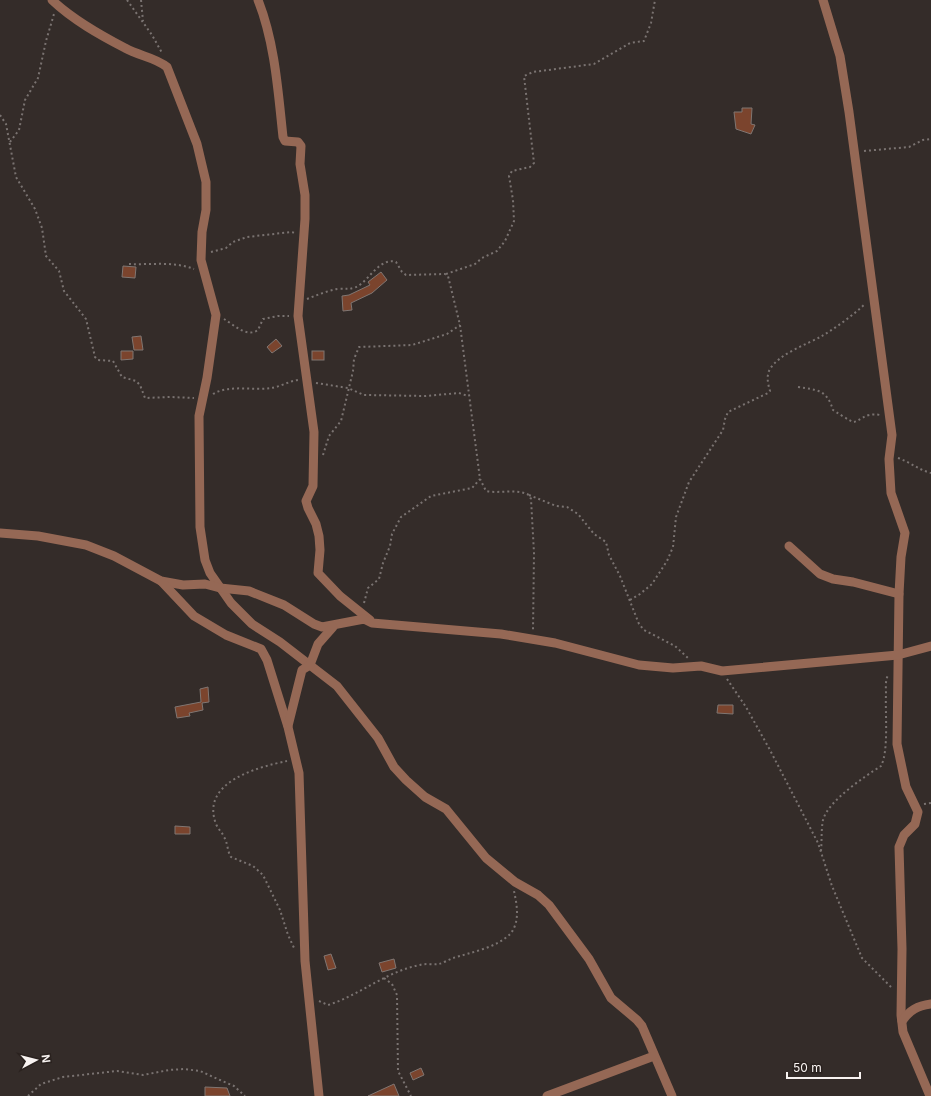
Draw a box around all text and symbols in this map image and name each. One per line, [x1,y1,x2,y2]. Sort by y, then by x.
north arrow [16,1040,56,1080]
text: N [38,1054,53,1064]
scale bar [787,1054,860,1080]
text: 50 m [793,1060,822,1075]

